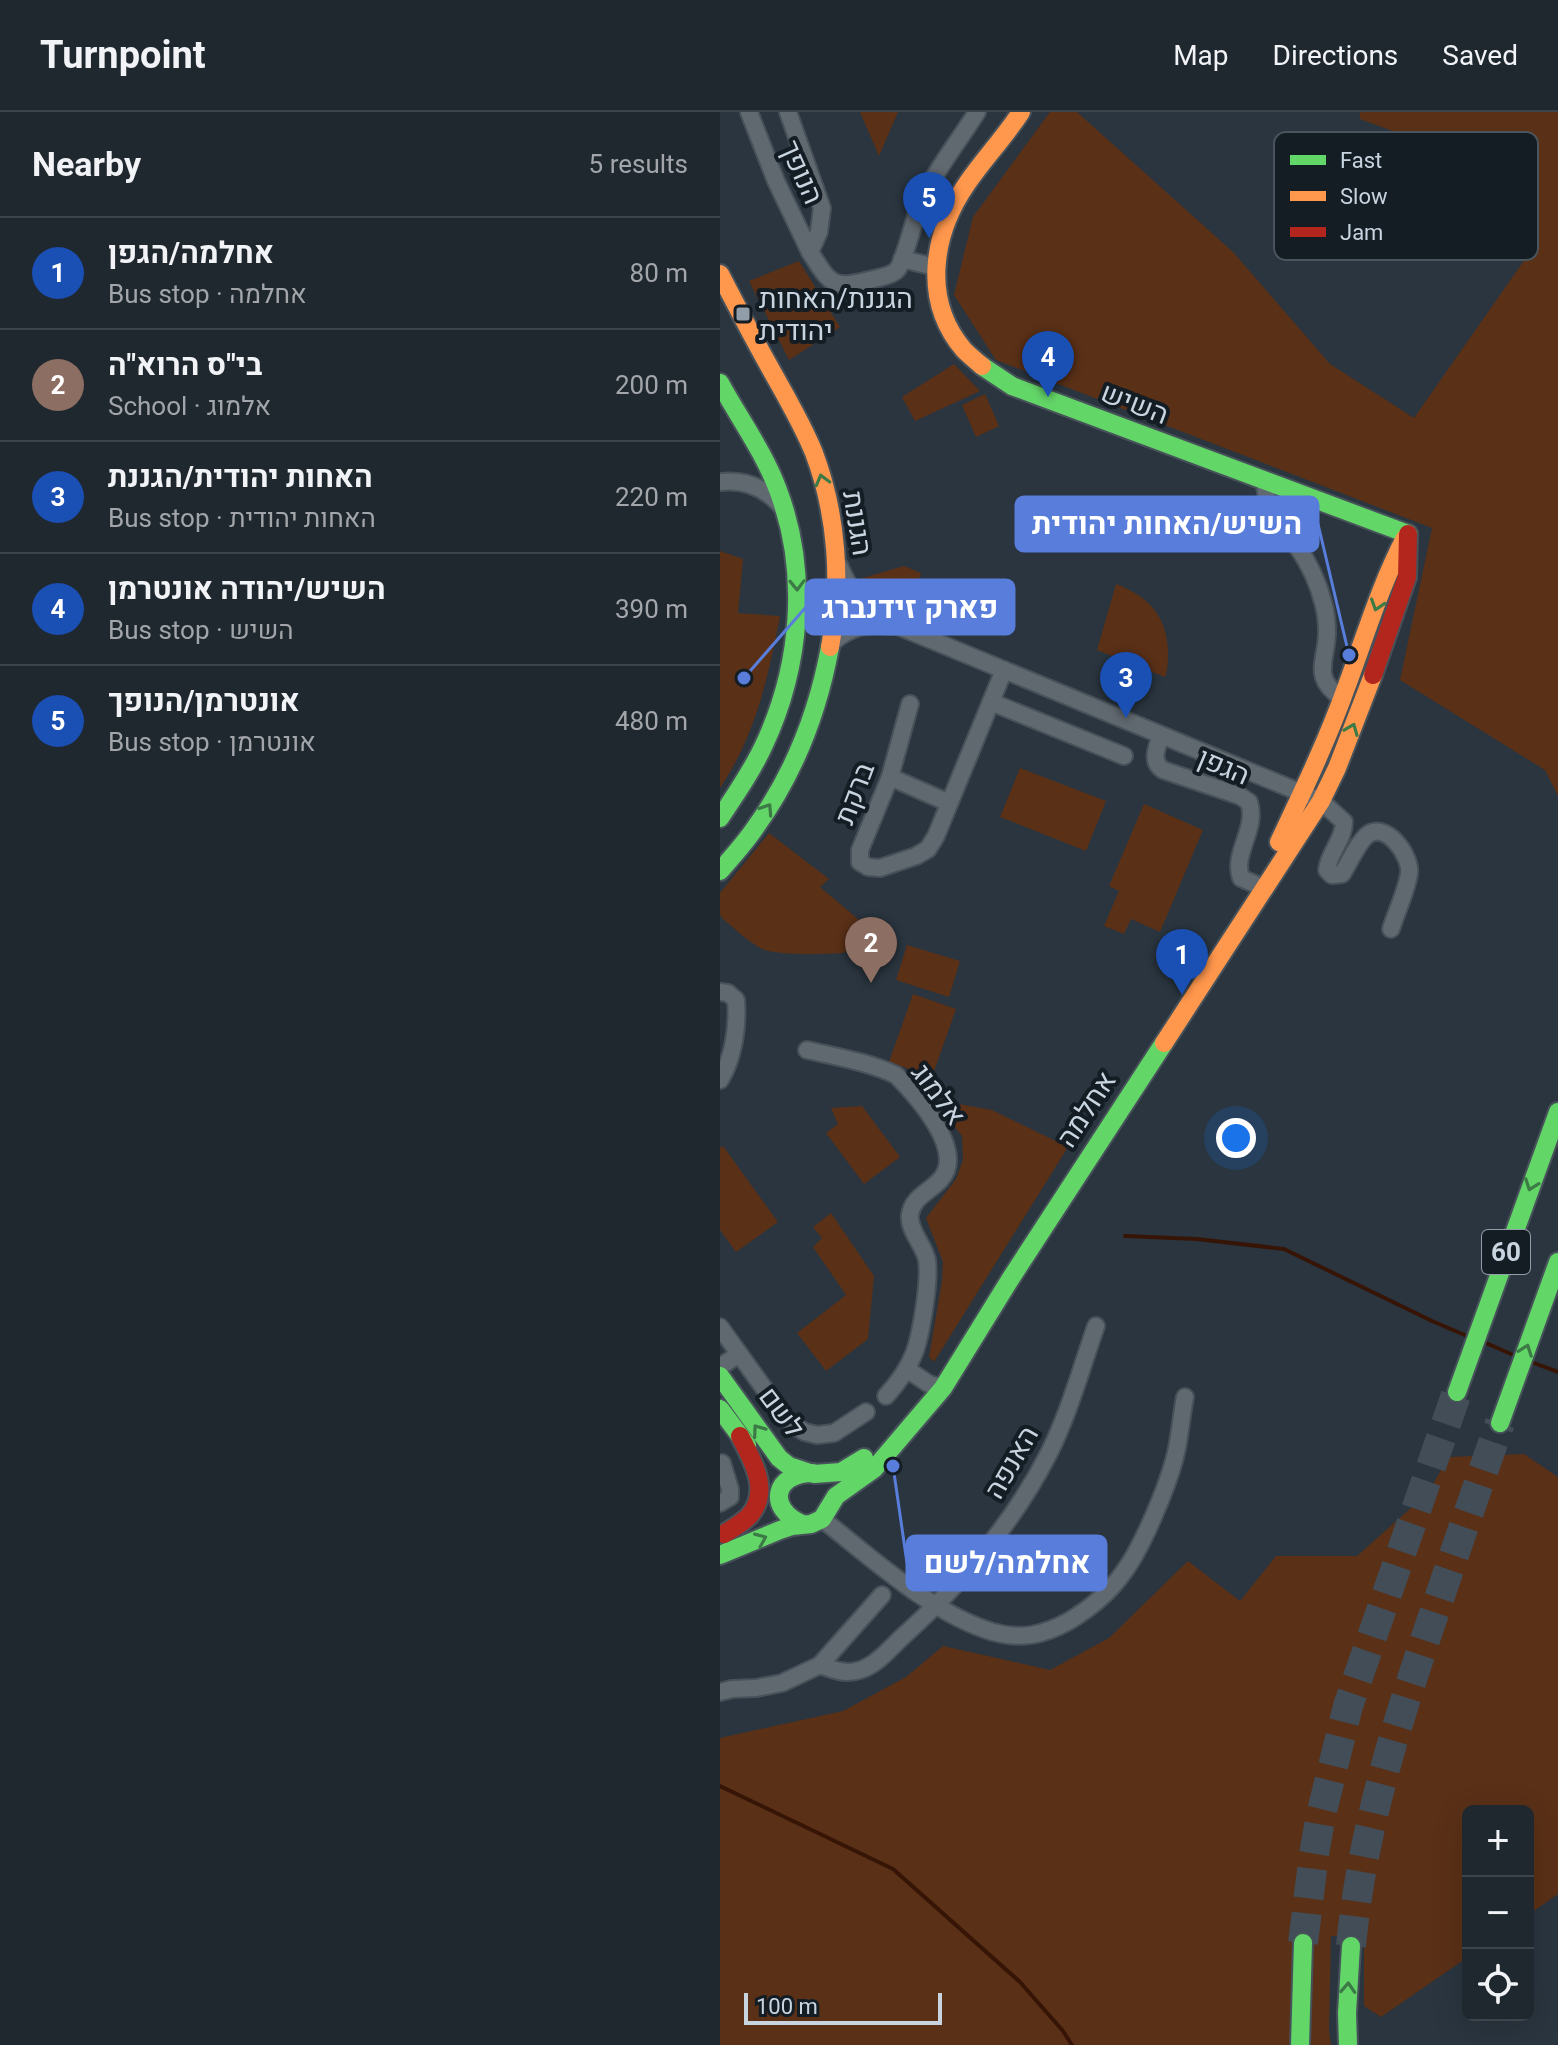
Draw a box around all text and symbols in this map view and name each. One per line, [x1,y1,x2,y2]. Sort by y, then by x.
text: Turnpoint [40,33,206,77]
text: Map [1173,39,1229,72]
text: Directions [1273,39,1398,72]
text: Saved [1442,39,1518,72]
legend [1274,132,1538,260]
street label: הנופך [773,135,830,209]
text: Nearby [32,144,141,184]
text: Fast [1340,148,1382,173]
text: 5 results [589,149,688,179]
pin: 5 [903,172,955,238]
text: Slow [1340,184,1388,209]
text: Jam [1340,220,1383,245]
text: אחלמה/הגפן [108,235,274,270]
text: 1 [51,258,65,288]
text: 80 m [630,258,688,288]
text: Bus stop · אחלמה [108,279,307,309]
place label: הגננת/האחות יהודית [759,282,913,347]
marker: הגננת/האחות יהודית [734,305,752,323]
pin: 4 [1022,331,1074,397]
text: בי"ס הרוא"ה [108,347,262,382]
text: 2 [51,370,65,400]
text: 200 m [615,370,688,400]
street label: השיש [1097,376,1173,431]
text: School · אלמוג [108,391,271,421]
text: האחות יהודית/הגננת [108,459,373,494]
one-way arrow [815,474,832,488]
text: 3 [51,482,65,512]
text: 220 m [615,482,688,512]
street label: הגננת [836,488,879,558]
callout: השיש/האחות יהודית [1016,497,1318,551]
text: Bus stop · האחות יהודית [108,503,376,533]
text: השיש/האחות יהודית [1032,506,1302,541]
text: השיש/יהודה אונטרמן [108,571,386,606]
one-way arrow [788,579,805,592]
callout: פארק זידנברג [806,580,1014,634]
text: פארק זידנברג [822,590,998,625]
text: 4 [51,594,65,624]
text: 390 m [615,594,688,624]
one-way arrow [1370,597,1386,611]
text: Bus stop · השיש [108,615,294,645]
pin: 3 [1100,652,1152,718]
text: אונטרמן/הנופך [108,683,299,718]
text: 5 [51,706,65,736]
text: 480 m [615,706,688,736]
one-way arrow [1342,723,1359,737]
text: Bus stop · אונטרמן [108,727,316,757]
street label: הגפן [1193,741,1255,792]
street label: ברקת [828,757,881,829]
one-way arrow [757,803,772,818]
pin: 2 [845,917,897,983]
pin: 1 [1156,929,1208,995]
street label: אלמוג [905,1057,973,1132]
street label: אחלמה [1050,1065,1123,1153]
your location [1216,1118,1256,1158]
one-way arrow [1524,1177,1541,1191]
road number: 60 [1482,1230,1530,1274]
one-way arrow [1517,1343,1533,1357]
street label: לשם [752,1381,811,1444]
street label: האנפה [977,1420,1045,1505]
one-way arrow [753,1425,768,1439]
one-way arrow [753,1532,767,1548]
callout: אחלמה/לשם [907,1536,1106,1590]
text: אחלמה/לשם [924,1545,1090,1580]
map controls [1462,1805,1534,2021]
button: + [1462,1805,1534,1877]
button: − [1462,1877,1534,1949]
button: locate [1462,1949,1534,2021]
one-way arrow [1340,1981,1357,1994]
scale bar [744,1989,942,2025]
text: 100 m [756,1994,818,2019]

